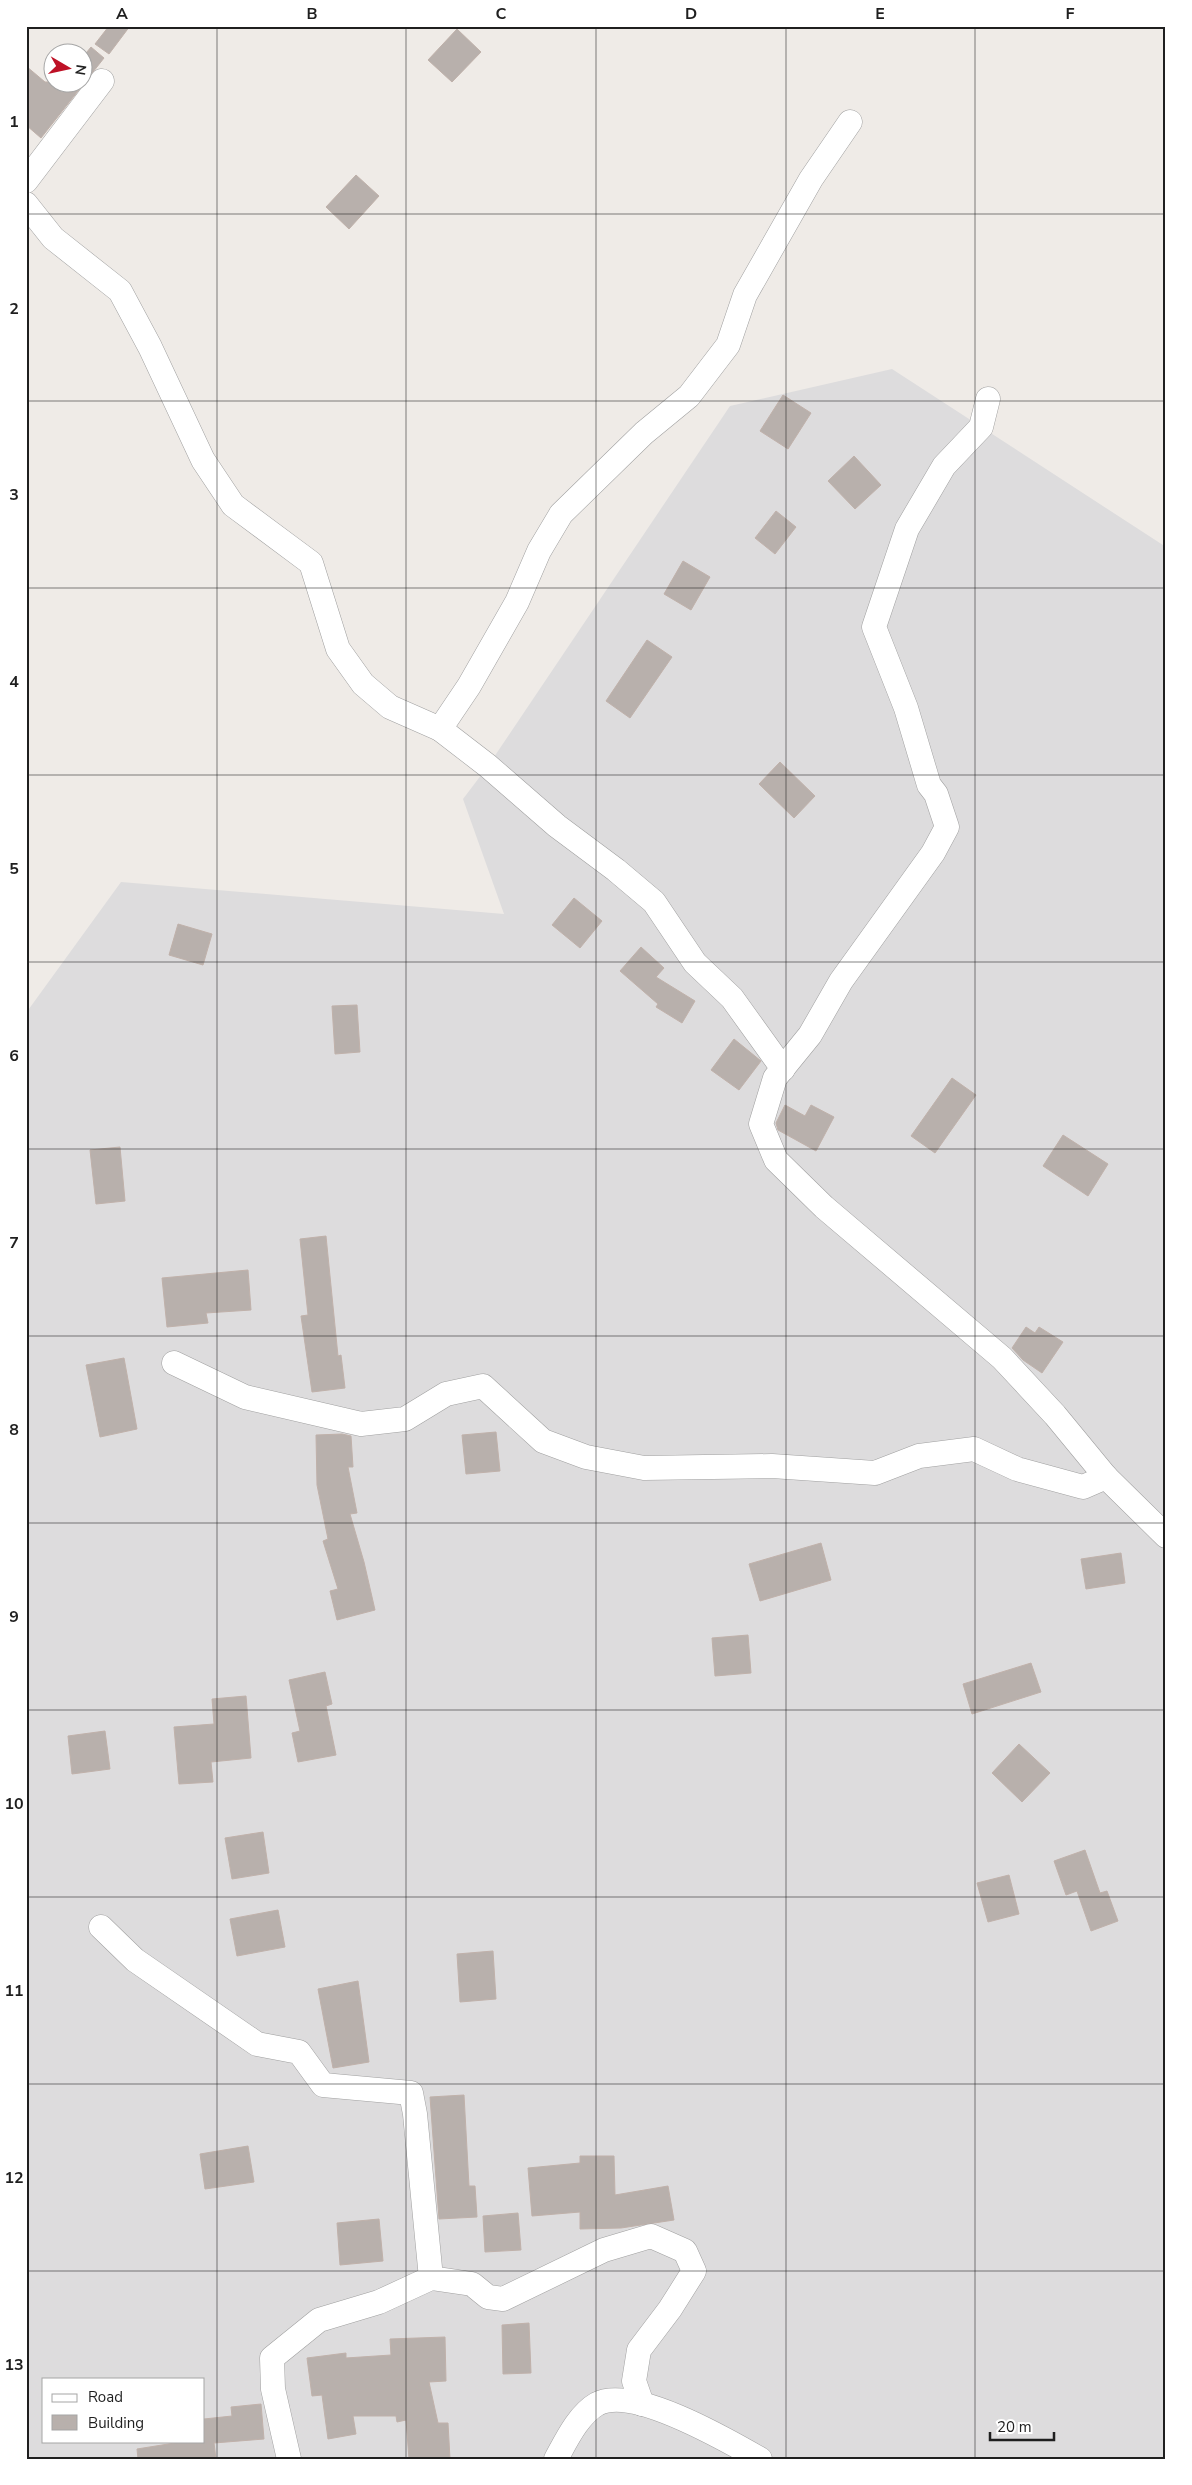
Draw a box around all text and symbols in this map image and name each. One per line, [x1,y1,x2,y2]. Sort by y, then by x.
text: A [116,3,128,25]
text: B [306,3,318,25]
text: C [496,3,507,25]
text: D [685,3,697,25]
text: E [875,3,885,25]
text: F [1066,3,1075,25]
north arrow [42,42,92,92]
text: N [70,63,91,77]
text: 1 [9,111,19,133]
text: 2 [9,298,19,320]
text: 3 [9,484,19,506]
text: 4 [9,671,19,693]
text: 5 [9,858,19,880]
text: 6 [9,1045,19,1067]
text: 7 [9,1232,19,1254]
text: 8 [9,1419,19,1441]
text: 9 [9,1606,19,1628]
text: 10 [4,1793,24,1815]
text: 11 [4,1980,24,2002]
text: 12 [4,2167,24,2189]
text: 13 [4,2354,24,2376]
legend [42,2378,205,2442]
text: Road [88,2387,123,2407]
scale bar [990,2410,1053,2442]
text: Building [88,2413,144,2433]
text: 20 m [997,2417,1032,2437]

